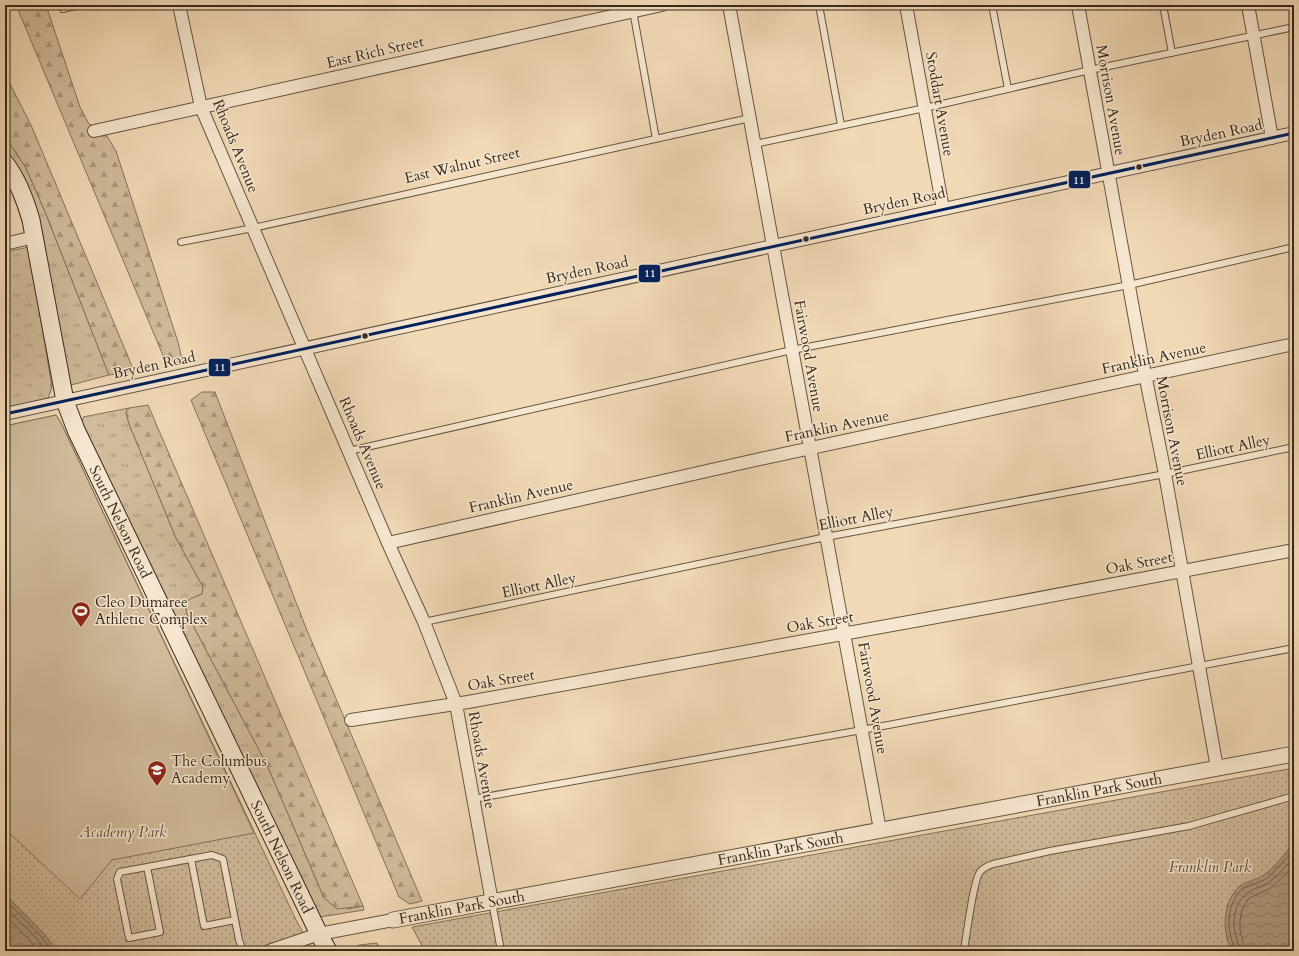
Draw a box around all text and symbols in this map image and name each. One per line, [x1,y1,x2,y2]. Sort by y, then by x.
street label: East Rich Street [324,31,426,73]
street label: Morrison Avenue [1091,43,1131,157]
street label: Stoddart Avenue [921,50,959,158]
street label: Rhoads Avenue [208,96,264,196]
street label: Bryden Road [1178,114,1264,152]
street label: East Walnut Street [402,142,522,188]
unlabelled marker [1134,162,1144,172]
line badge: 11 [1068,170,1091,189]
text: 11 [1073,173,1085,188]
street label: Bryden Road [861,182,947,220]
unlabelled marker [801,234,811,244]
street label: Bryden Road [544,251,630,289]
line badge: 11 [638,264,661,283]
text: 11 [644,266,656,281]
street label: Fairwood Avenue [789,298,829,414]
unlabelled marker [360,331,370,341]
street label: Franklin Avenue [1100,337,1208,379]
street label: Bryden Road [111,346,197,384]
line badge: 11 [208,358,231,377]
text: 11 [214,360,226,375]
street label: Morrison Avenue [1152,374,1193,488]
street label: Rhoads Avenue [334,394,392,493]
street label: Franklin Avenue [783,405,891,447]
street label: Elliott Alley [1194,429,1272,465]
street label: South Nelson Road [84,462,156,581]
street label: Franklin Avenue [467,474,575,518]
street label: Elliott Alley [817,501,895,535]
street label: Oak Street [1104,547,1174,579]
street label: Elliott Alley [500,567,578,603]
place label: Cleo Dumaree Athletic Complex [95,592,208,629]
sports icon: Cleo Dumaree Athletic Complex [70,600,92,628]
street label: Oak Street [785,606,855,638]
street label: Fairwood Avenue [853,640,893,756]
street label: Oak Street [466,664,536,696]
street label: Rhoads Avenue [464,710,500,811]
place label: The Columbus Academy [171,751,267,788]
school or university icon: The Columbus Academy [146,759,168,787]
street label: Franklin Park South [1035,768,1164,811]
street label: South Nelson Road [246,797,317,917]
park label: Academy Park [79,822,167,842]
street label: Franklin Park South [716,827,846,870]
park label: Franklin Park [1169,857,1252,877]
street label: Franklin Park South [397,886,527,929]

